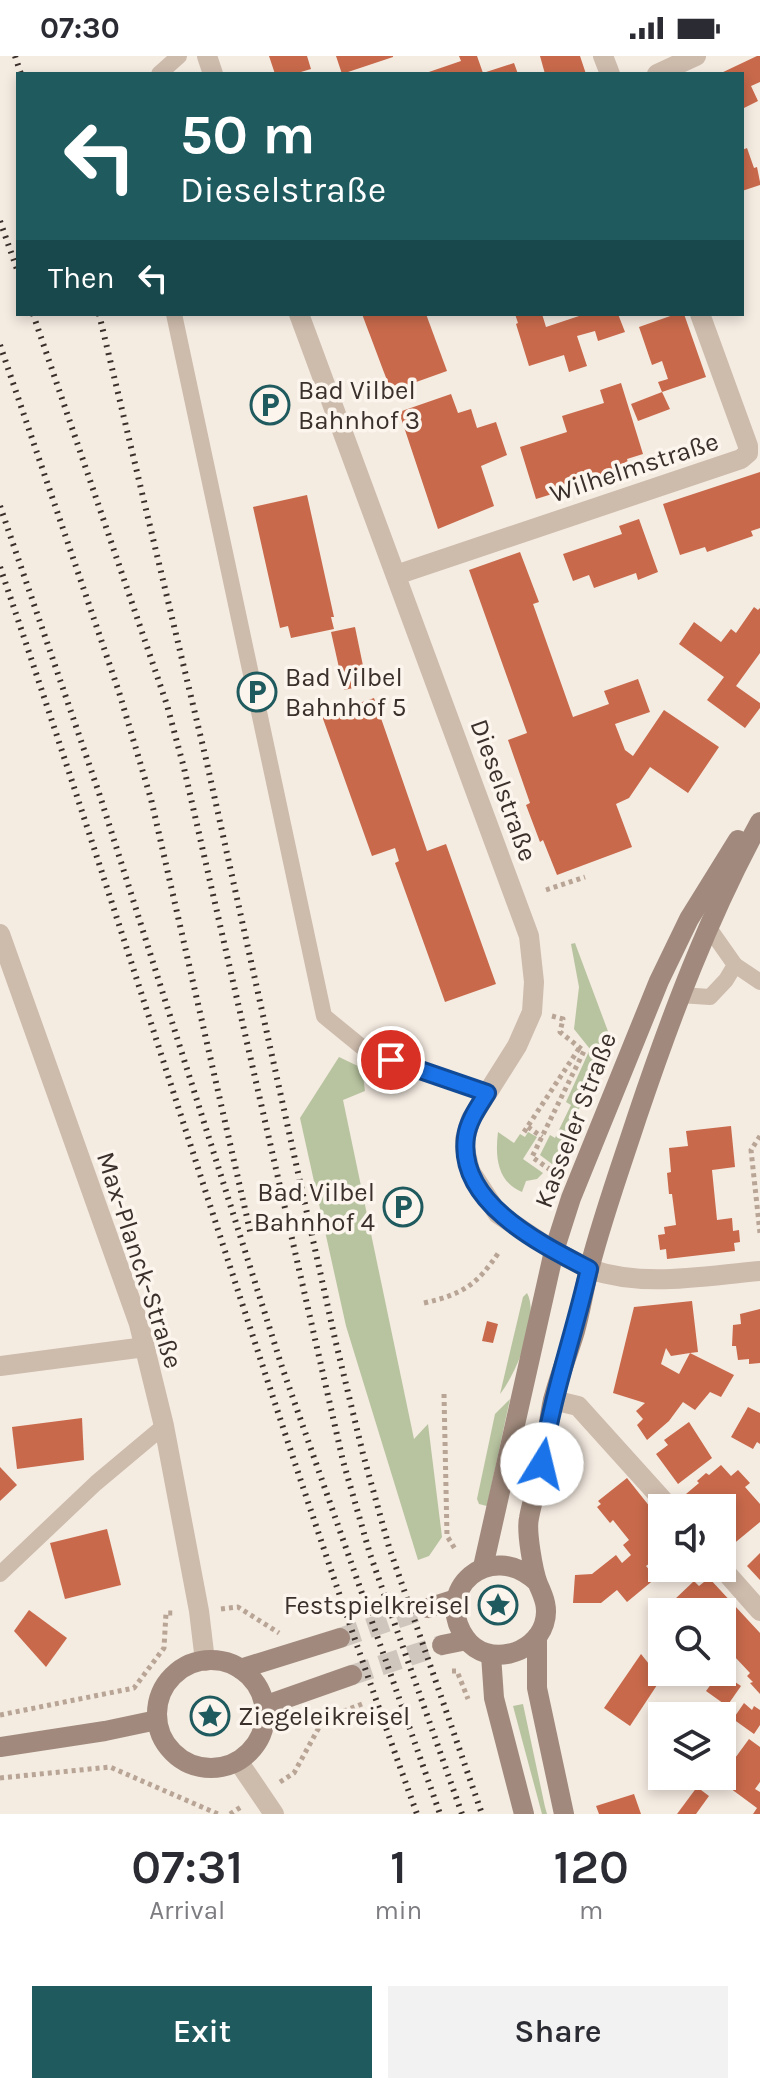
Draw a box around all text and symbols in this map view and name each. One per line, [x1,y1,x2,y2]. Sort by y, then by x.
text: 07:30 [40,10,120,46]
text: 50 m [180,102,315,167]
icon: left [48,104,152,208]
text: Dieselstraße [180,169,386,211]
icon: left [131,256,175,300]
text: Then [48,260,115,296]
place label: Bad Vilbel Bahnhof 3 [298,375,420,436]
parking icon: Bad Vilbel Bahnhof 3 [249,384,291,426]
street label: Wilhelmstraße [546,426,722,509]
place label: Bad Vilbel Bahnhof 5 [285,662,407,723]
parking icon: Bad Vilbel Bahnhof 5 [236,671,278,713]
street label: Dieselstraße [463,715,544,865]
pin [357,1026,425,1094]
street label: Kasseler Straße [528,1028,623,1212]
icon: arrive [369,1038,413,1082]
street label: Max-Planck-Straße [90,1148,189,1372]
place label: Bad Vilbel Bahnhof 4 [254,1177,375,1238]
parking icon: Bad Vilbel Bahnhof 4 [382,1186,424,1228]
position arrow [500,1422,584,1506]
map controls [648,1494,736,1790]
button: sound [648,1494,736,1582]
place icon: Festspielkreisel [477,1584,519,1626]
place label: Festspielkreisel [284,1590,470,1621]
button: search [648,1598,736,1686]
place icon: Ziegeleikreisel [189,1695,231,1737]
place label: Ziegeleikreisel [238,1701,410,1732]
button: layers [648,1702,736,1790]
text: 07:31 [131,1839,243,1895]
text: 1 [390,1839,407,1895]
text: 120 [553,1839,629,1895]
text: Arrival [149,1895,225,1926]
text: min [374,1895,422,1926]
text: m [579,1895,603,1926]
button: Exit [32,1986,372,2078]
button: Share [388,1986,728,2078]

